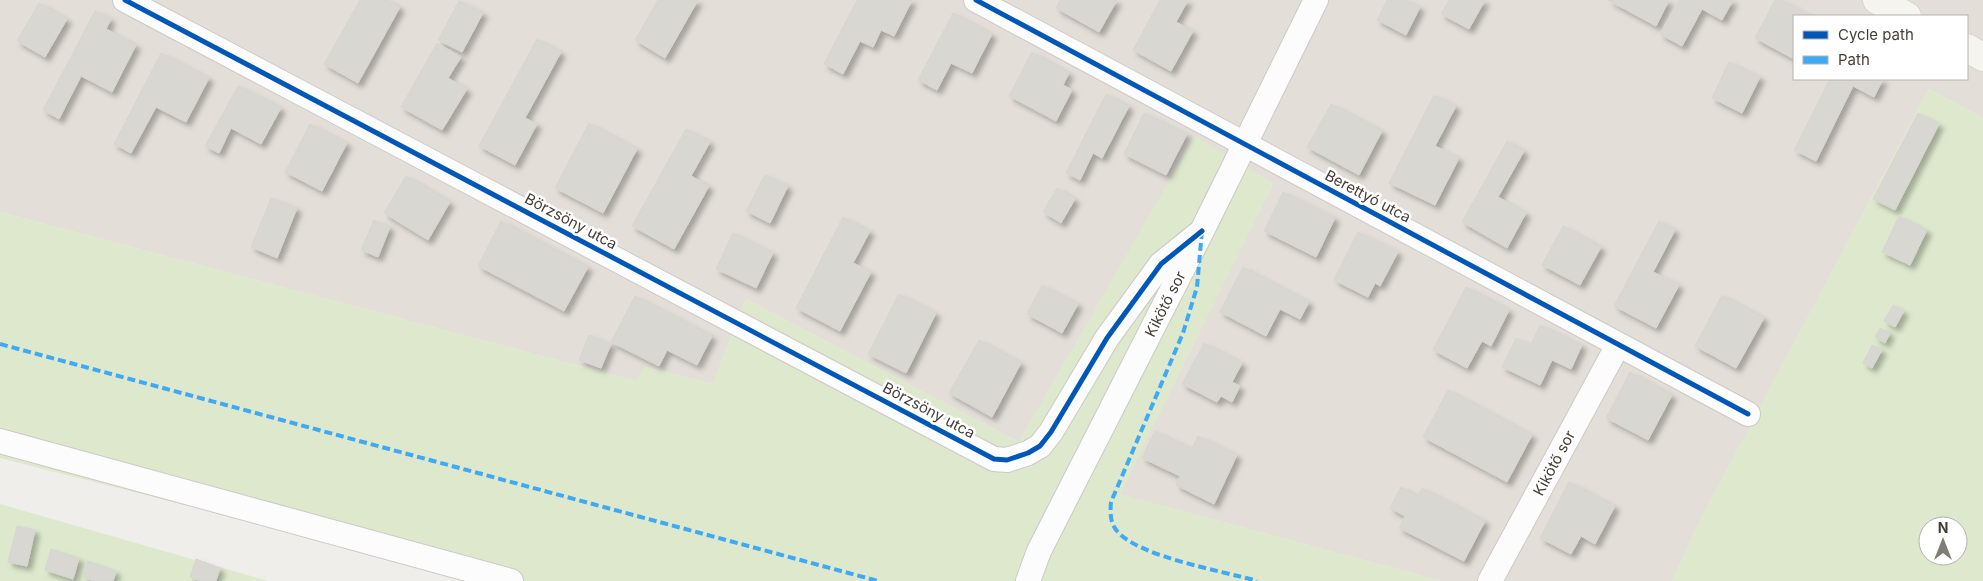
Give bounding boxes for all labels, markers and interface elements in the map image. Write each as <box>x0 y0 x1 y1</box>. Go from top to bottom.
legend <box>1793 15 1968 80</box>
text: Cycle path <box>1838 25 1914 44</box>
text: Path <box>1838 50 1870 69</box>
street label: Berettyó utca <box>1322 165 1414 227</box>
street label: Börzsöny utca <box>522 189 620 253</box>
street label: Kikötő sor <box>1140 268 1190 340</box>
street label: Börzsöny utca <box>880 378 978 442</box>
street label: Kikötő sor <box>1529 427 1579 499</box>
north arrow <box>1918 516 1968 566</box>
text: N <box>1938 519 1948 536</box>

